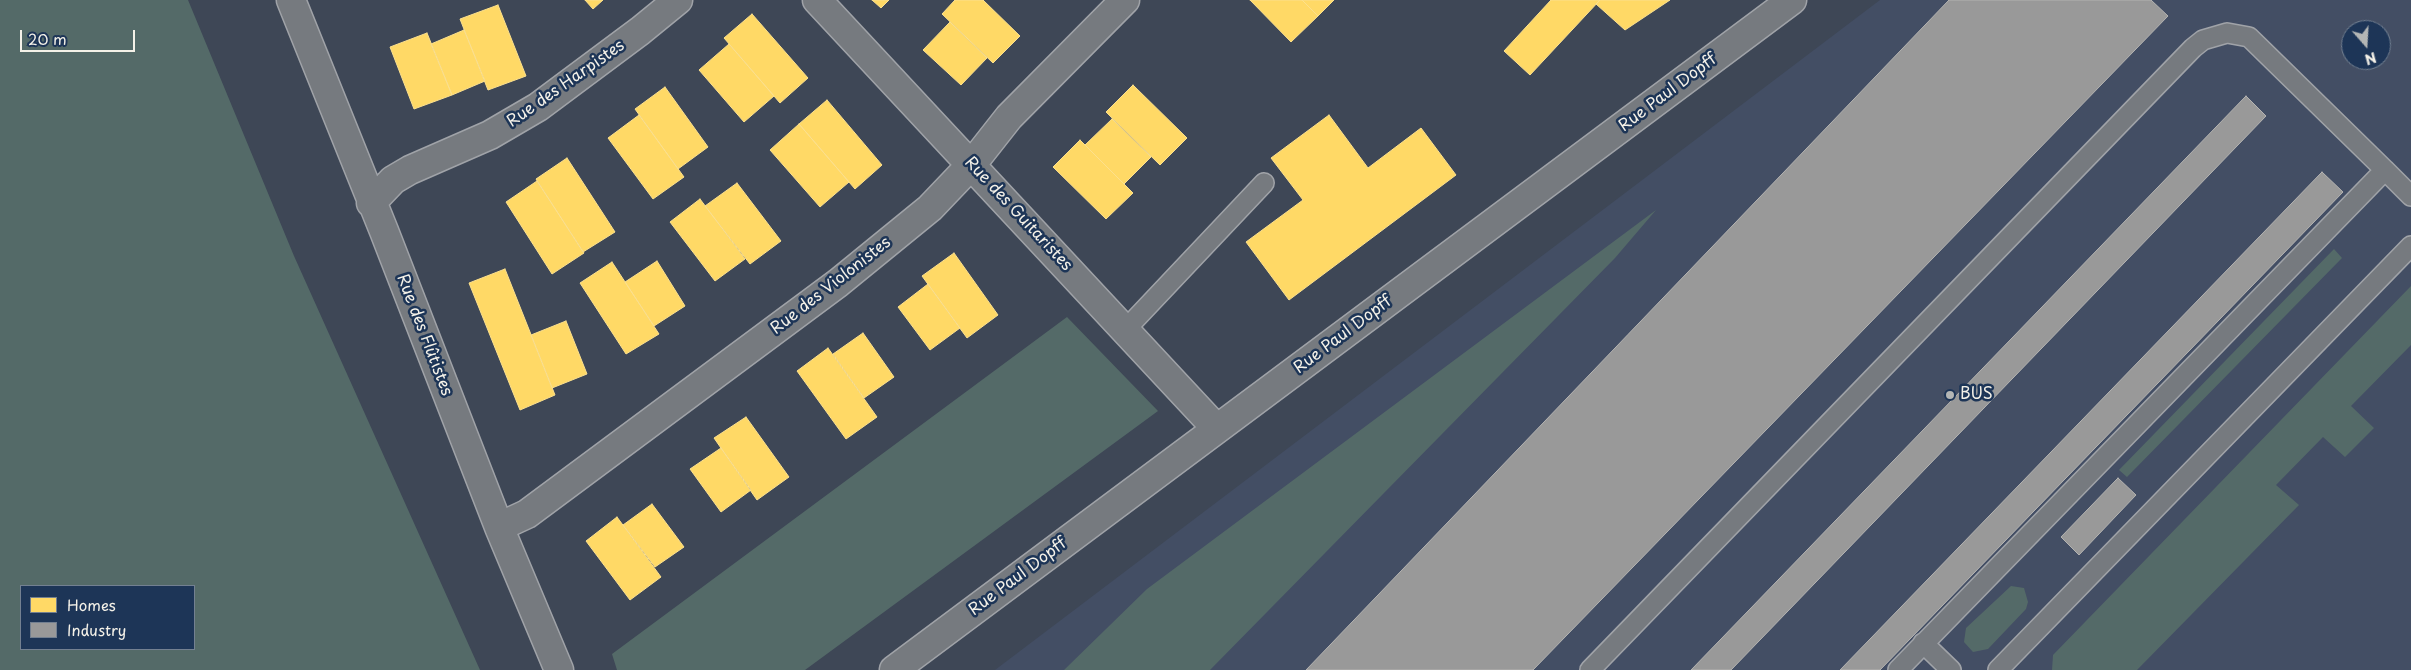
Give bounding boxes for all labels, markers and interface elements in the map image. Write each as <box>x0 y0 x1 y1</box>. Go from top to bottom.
scale bar <box>22 20 138 52</box>
north arrow <box>2341 20 2391 70</box>
text: 20 m <box>28 27 67 50</box>
street label: Rue des Harpistes <box>504 36 628 132</box>
text: N <box>2362 47 2379 70</box>
street label: Rue Paul Dopff <box>1615 50 1721 136</box>
street label: Rue des Guitaristes <box>960 153 1076 275</box>
street label: Rue des Violonistes <box>767 233 895 339</box>
street label: Rue des Flûtistes <box>392 272 456 398</box>
street label: Rue Paul Dopff <box>1290 292 1396 378</box>
place label: BUS <box>1960 385 1993 405</box>
marker: BUS <box>1944 389 1956 401</box>
street label: Rue Paul Dopff <box>965 534 1071 620</box>
legend <box>20 585 195 650</box>
text: Homes <box>67 593 116 616</box>
text: Industry <box>67 618 126 641</box>

